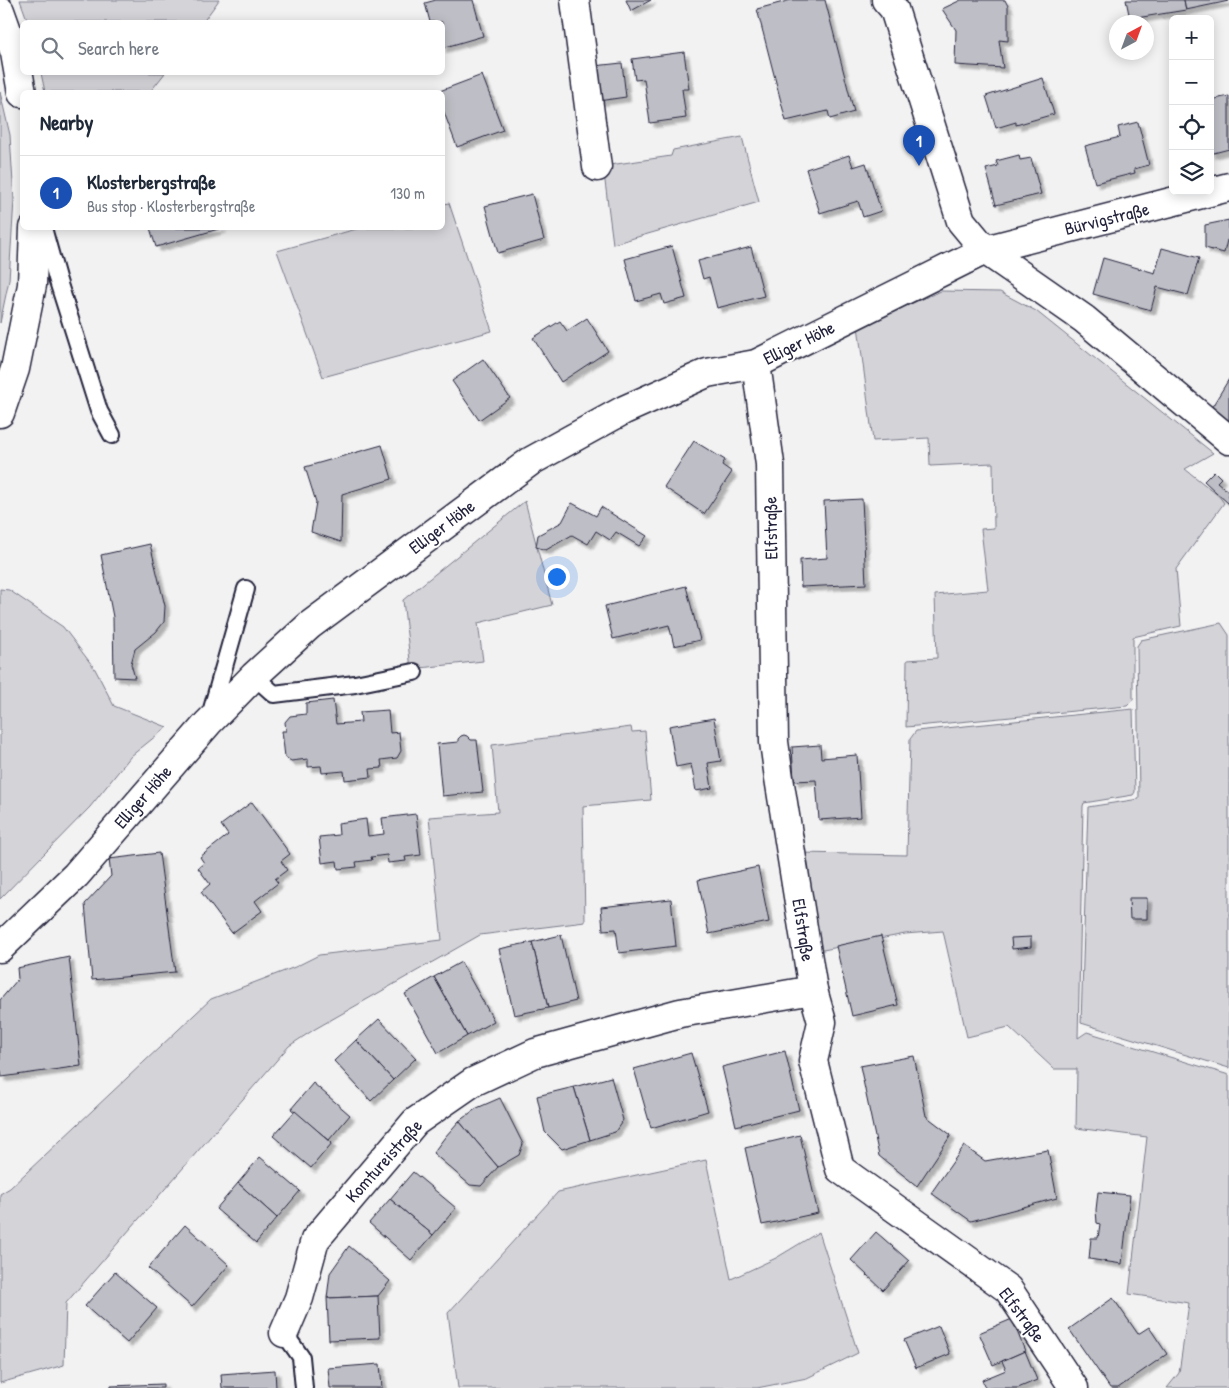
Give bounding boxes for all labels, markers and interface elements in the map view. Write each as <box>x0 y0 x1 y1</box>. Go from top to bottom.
north arrow <box>1109 15 1154 60</box>
map controls <box>1169 15 1214 195</box>
button: + <box>1169 15 1214 60</box>
search box <box>20 20 445 75</box>
icon: search <box>38 34 66 62</box>
text: Search here <box>78 35 159 61</box>
button: − <box>1169 60 1214 105</box>
button: locate <box>1169 105 1214 150</box>
text: Nearby <box>40 108 93 137</box>
pin: 1 <box>903 125 935 166</box>
button: layers <box>1169 150 1214 195</box>
text: Klosterbergstraße <box>87 169 216 195</box>
text: 1 <box>53 182 59 204</box>
text: 130 m <box>390 182 425 204</box>
text: Bus stop · Klosterbergstraße <box>87 195 255 217</box>
street label: Bürvigstraße <box>1062 196 1152 241</box>
street label: Elliger Höhe <box>759 315 839 371</box>
street label: Elliger Höhe <box>404 494 480 560</box>
street label: Elfstraße <box>757 496 784 560</box>
your location <box>544 564 570 590</box>
street label: Elliger Höhe <box>108 760 177 834</box>
street label: Elfstraße <box>786 897 821 963</box>
street label: Komtureistraße <box>339 1114 428 1208</box>
street label: Elfstraße <box>993 1282 1051 1347</box>

